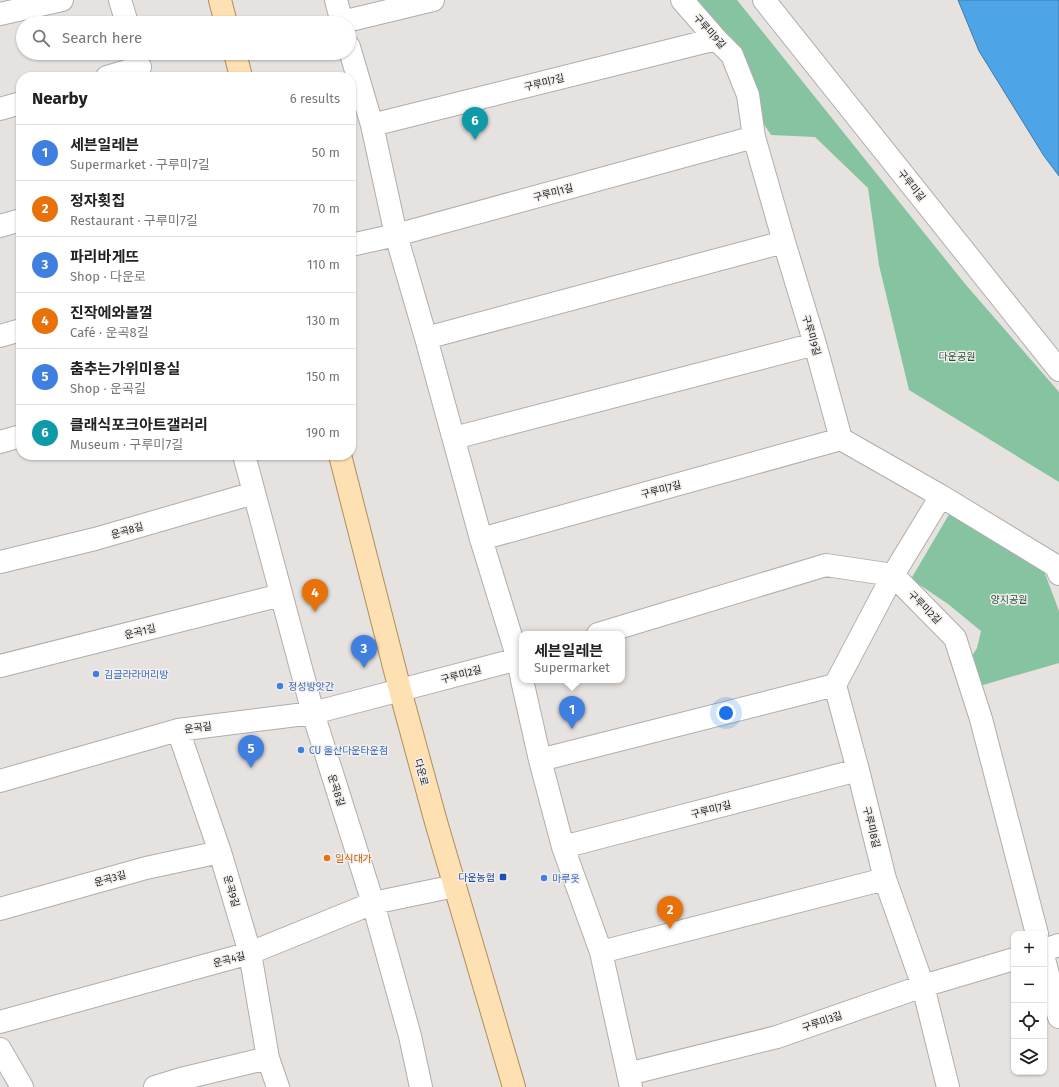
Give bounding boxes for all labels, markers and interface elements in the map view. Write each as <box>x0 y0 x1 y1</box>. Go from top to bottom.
street label: 구루미9길 <box>691 12 728 51</box>
search box <box>16 16 356 60</box>
icon: search <box>30 27 52 49</box>
text: Search here <box>62 29 142 47</box>
street label: 구루미7길 <box>523 72 566 94</box>
text: Nearby <box>32 88 87 109</box>
text: 6 results <box>290 91 340 106</box>
pin: 6 <box>462 107 488 140</box>
text: 세븐일레븐 <box>70 136 139 154</box>
text: 1 <box>42 145 48 160</box>
text: 50 m <box>312 145 340 160</box>
text: Supermarket · 구루미7길 <box>70 157 210 172</box>
street label: 구루미길 <box>895 168 927 204</box>
street label: 구루미1길 <box>532 182 575 204</box>
text: 정자횟집 <box>70 192 125 210</box>
text: 2 <box>42 201 48 216</box>
text: 70 m <box>313 201 340 216</box>
text: Restaurant · 구루미7길 <box>70 213 198 228</box>
text: 파리바게뜨 <box>70 248 139 266</box>
text: 3 <box>42 257 48 272</box>
text: 110 m <box>307 257 340 272</box>
text: Shop · 다운로 <box>70 269 146 284</box>
text: 진작에와볼껄 <box>70 304 153 322</box>
text: 4 <box>41 313 49 328</box>
text: 130 m <box>306 313 340 328</box>
street label: 구루미9길 <box>799 313 823 357</box>
text: Café · 운곡8길 <box>70 325 149 340</box>
park label: 다운공원 <box>939 351 975 363</box>
text: 춤추는가위미용실 <box>70 360 180 378</box>
text: 5 <box>42 369 48 384</box>
text: 150 m <box>306 369 340 384</box>
text: Shop · 운곡길 <box>70 381 146 396</box>
text: 클래식포크아트갤러리 <box>70 416 208 434</box>
text: 6 <box>41 425 49 440</box>
text: 190 m <box>306 425 340 440</box>
text: Museum · 구루미7길 <box>70 437 183 452</box>
street label: 구루미7길 <box>640 479 683 501</box>
street label: 운곡8길 <box>110 521 145 541</box>
pin: 4 <box>302 579 328 612</box>
street label: 구루미2길 <box>905 589 943 627</box>
park label: 양지공원 <box>991 594 1027 606</box>
street label: 운곡1길 <box>123 622 157 642</box>
popup <box>519 631 625 683</box>
pin: 3 <box>351 635 377 668</box>
text: 세븐일레븐 <box>534 642 603 660</box>
text: Supermarket <box>534 660 610 675</box>
street label: 구루미2길 <box>440 664 483 686</box>
marker: 김글라라머리방 <box>91 669 101 679</box>
place label: 김글라라머리방 <box>104 669 168 681</box>
marker: 정성방앗간 <box>275 681 285 691</box>
place label: 정성방앗간 <box>288 681 334 693</box>
pin: 1 <box>559 696 585 729</box>
your location <box>716 703 736 723</box>
street label: 운곡길 <box>184 720 213 736</box>
pin: 5 <box>238 735 264 768</box>
marker: CU 울산다운타운점 <box>296 745 306 755</box>
place label: CU 울산다운타운점 <box>309 745 388 757</box>
street label: 다운로 <box>412 757 430 787</box>
street label: 운곡8길 <box>325 773 347 808</box>
street label: 구루미7길 <box>690 799 733 821</box>
street label: 구루미8길 <box>860 805 882 849</box>
marker: 일식대가 <box>322 853 332 863</box>
place label: 일식대가 <box>335 853 372 865</box>
street label: 운곡3길 <box>93 869 128 889</box>
place label: 다운농협 <box>458 872 495 884</box>
marker: 다운농협 <box>498 872 508 882</box>
marker: 마루옷 <box>539 873 549 883</box>
place label: 마루옷 <box>552 873 580 885</box>
street label: 운곡9길 <box>221 874 241 909</box>
pin: 2 <box>657 896 683 929</box>
map controls <box>1011 931 1047 1075</box>
button: + <box>1011 931 1047 967</box>
street label: 운곡4길 <box>212 950 247 970</box>
button: − <box>1011 967 1047 1003</box>
button: locate <box>1011 1003 1047 1039</box>
street label: 구루미3길 <box>801 1009 844 1034</box>
button: layers <box>1011 1039 1047 1075</box>

